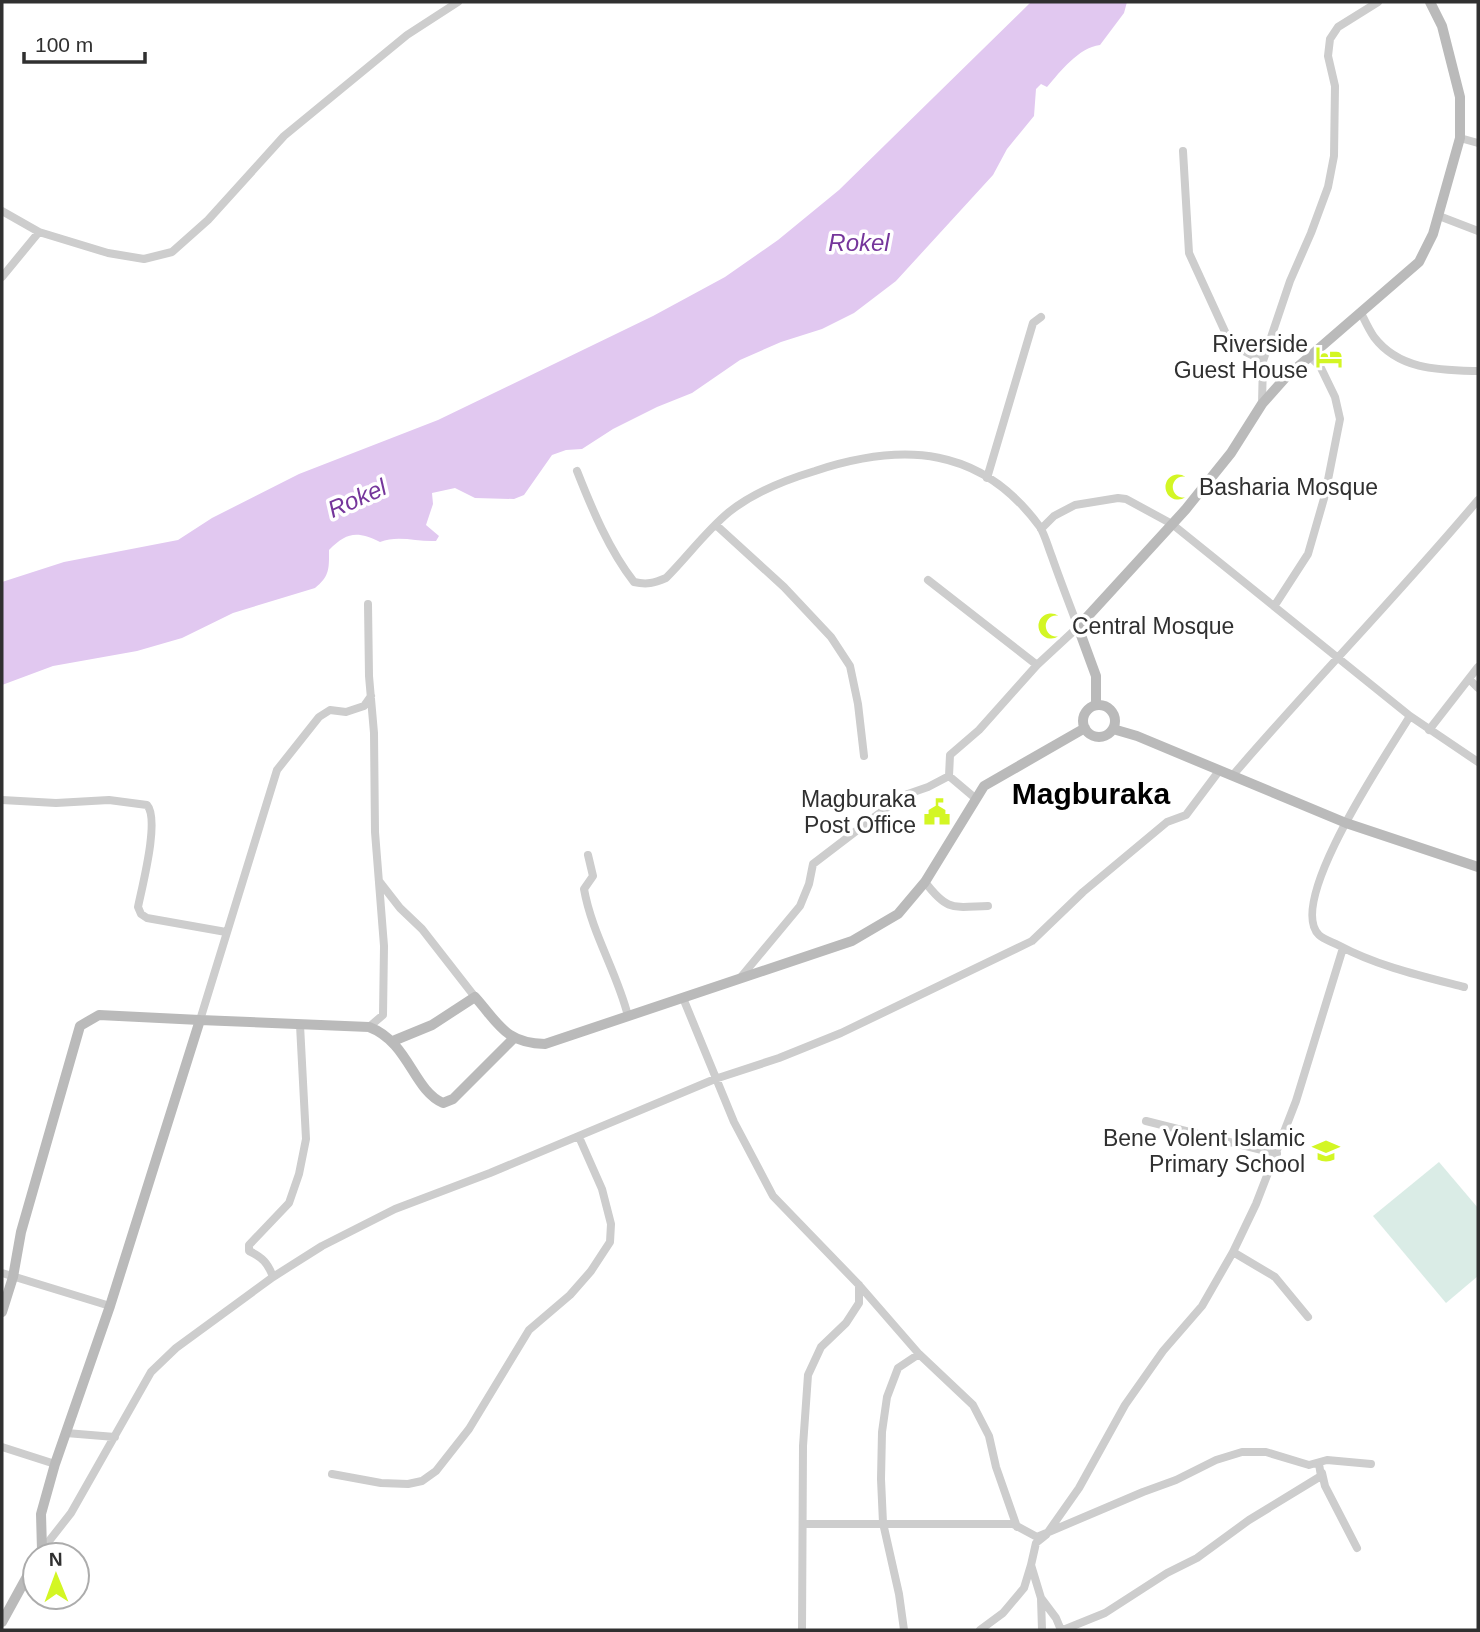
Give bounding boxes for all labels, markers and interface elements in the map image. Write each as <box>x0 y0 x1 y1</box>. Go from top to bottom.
scale bar <box>24 21 145 65</box>
text: 100 m <box>35 33 93 56</box>
water label: Rokel <box>828 229 890 256</box>
place label: Riverside Guest House <box>1174 331 1308 383</box>
hotel icon: Riverside Guest House <box>1314 342 1344 372</box>
mosque icon: Basharia Mosque <box>1163 472 1193 502</box>
water label: Rokel <box>323 473 391 523</box>
place label: Basharia Mosque <box>1199 474 1378 500</box>
mosque icon: Central Mosque <box>1036 611 1066 641</box>
place label: Central Mosque <box>1072 613 1234 639</box>
district label: Magburaka <box>1012 777 1170 810</box>
place label: Magburaka Post Office <box>801 786 916 838</box>
public building icon: Magburaka Post Office <box>922 797 952 827</box>
place label: Bene Volent Islamic Primary School <box>1103 1125 1305 1177</box>
school or university icon: Bene Volent Islamic Primary School <box>1311 1136 1341 1166</box>
north arrow <box>21 1541 91 1611</box>
text: N <box>49 1549 63 1570</box>

